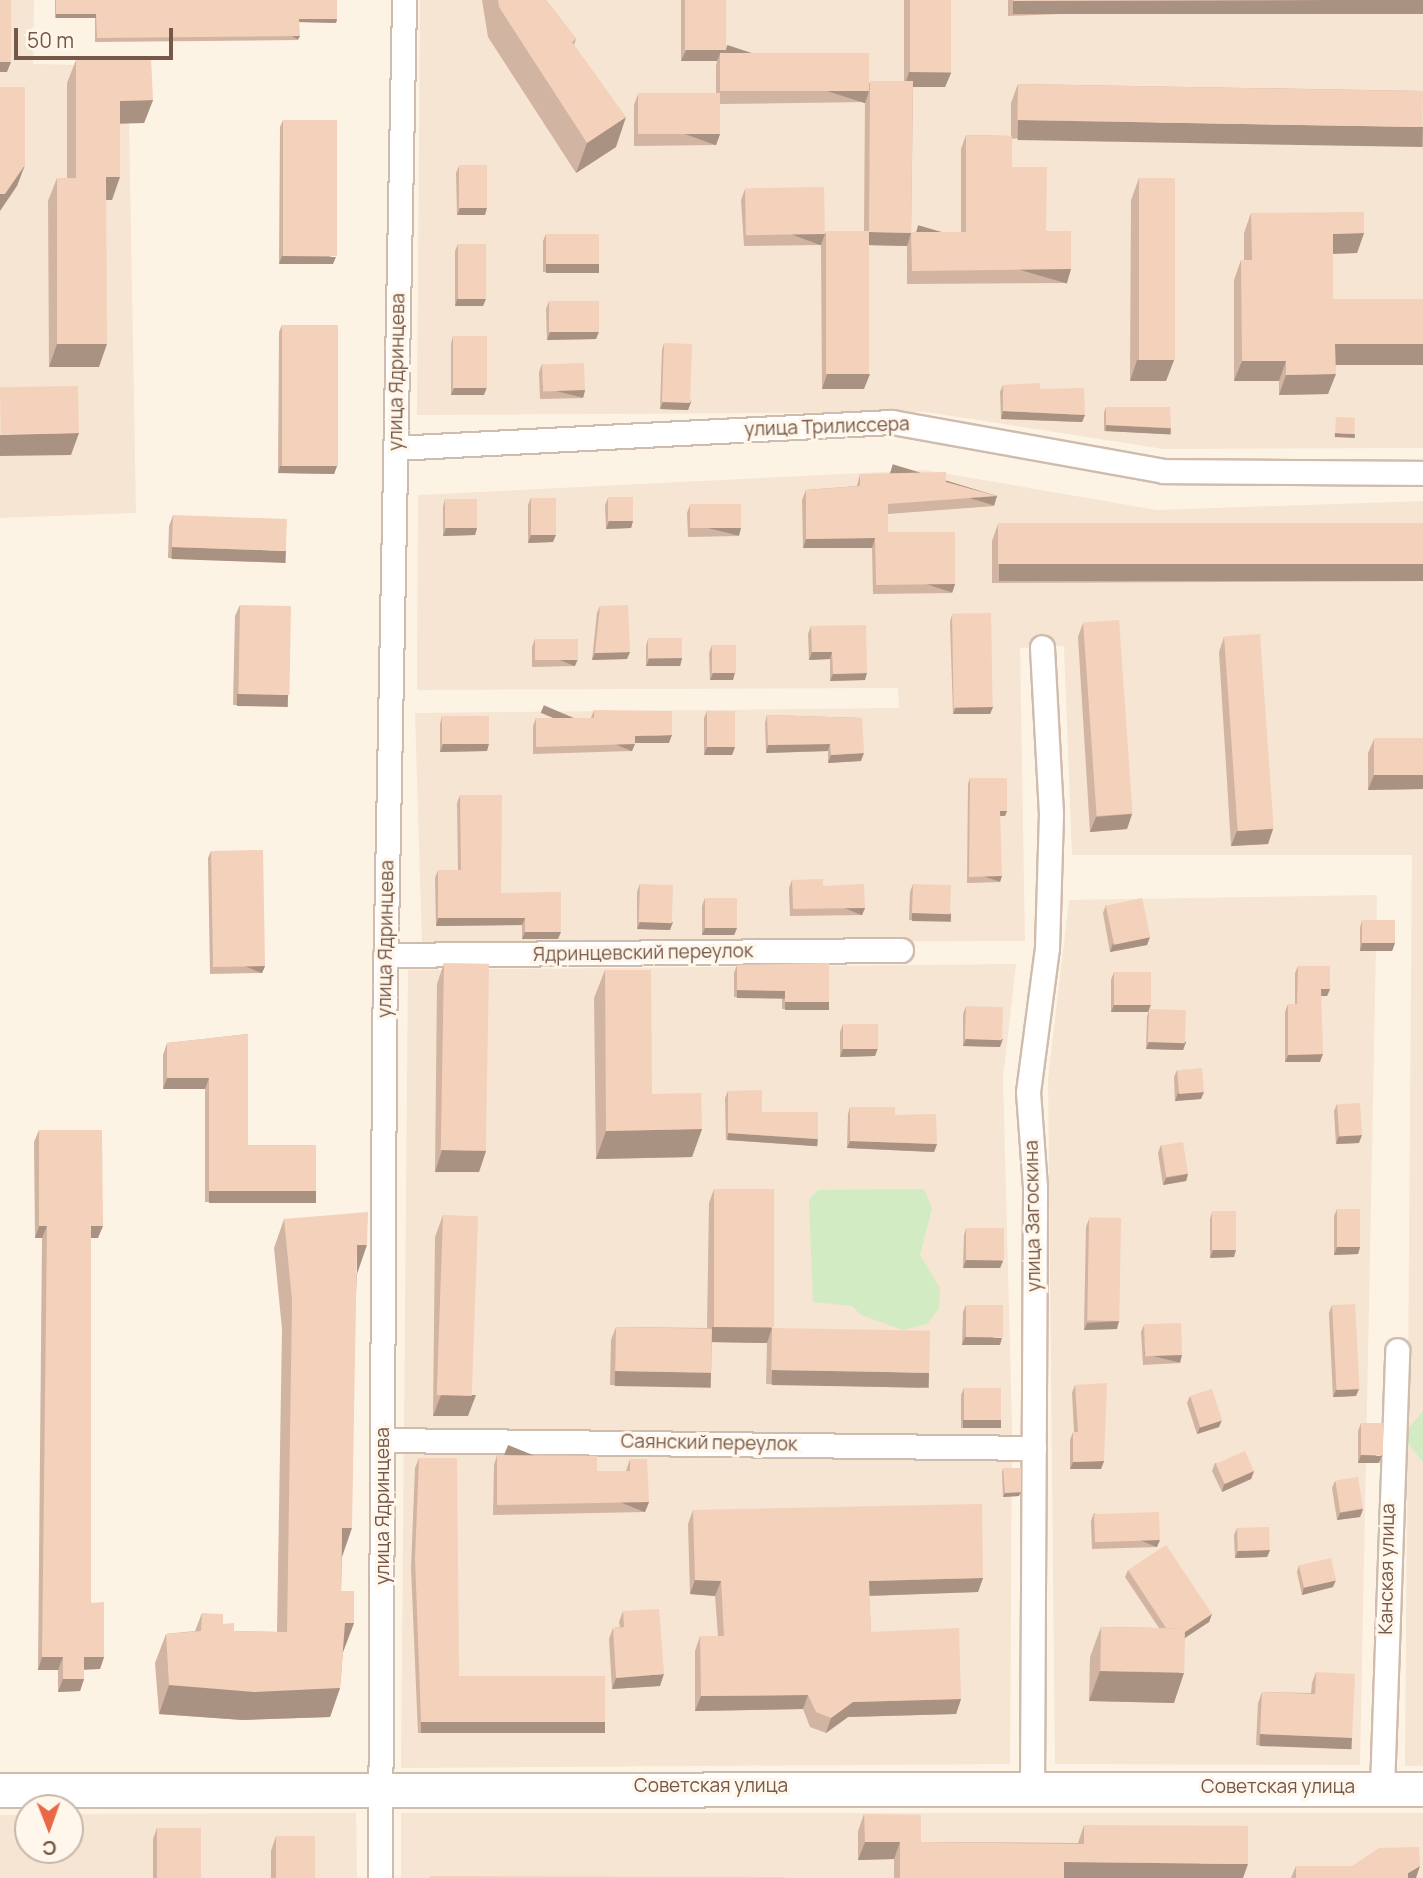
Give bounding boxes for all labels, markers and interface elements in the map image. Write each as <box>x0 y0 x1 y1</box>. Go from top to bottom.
scale bar <box>18 14 177 58</box>
text: 50 m <box>27 26 74 54</box>
street label: улица Ядринцева <box>384 293 410 451</box>
street label: улица Трилиссера <box>744 413 910 441</box>
street label: улица Ядринцева <box>373 860 399 1018</box>
street label: Ядринцевский переулок <box>533 940 753 966</box>
street label: улица Загоскина <box>1020 1140 1046 1292</box>
street label: улица Ядринцева <box>372 1427 394 1585</box>
street label: Саянский переулок <box>621 1430 797 1456</box>
street label: Канская улица <box>1374 1503 1400 1635</box>
street label: Советская улица <box>634 1775 788 1797</box>
street label: Советская улица <box>1201 1776 1355 1798</box>
north arrow <box>14 1794 84 1864</box>
text: С <box>42 1835 57 1861</box>

